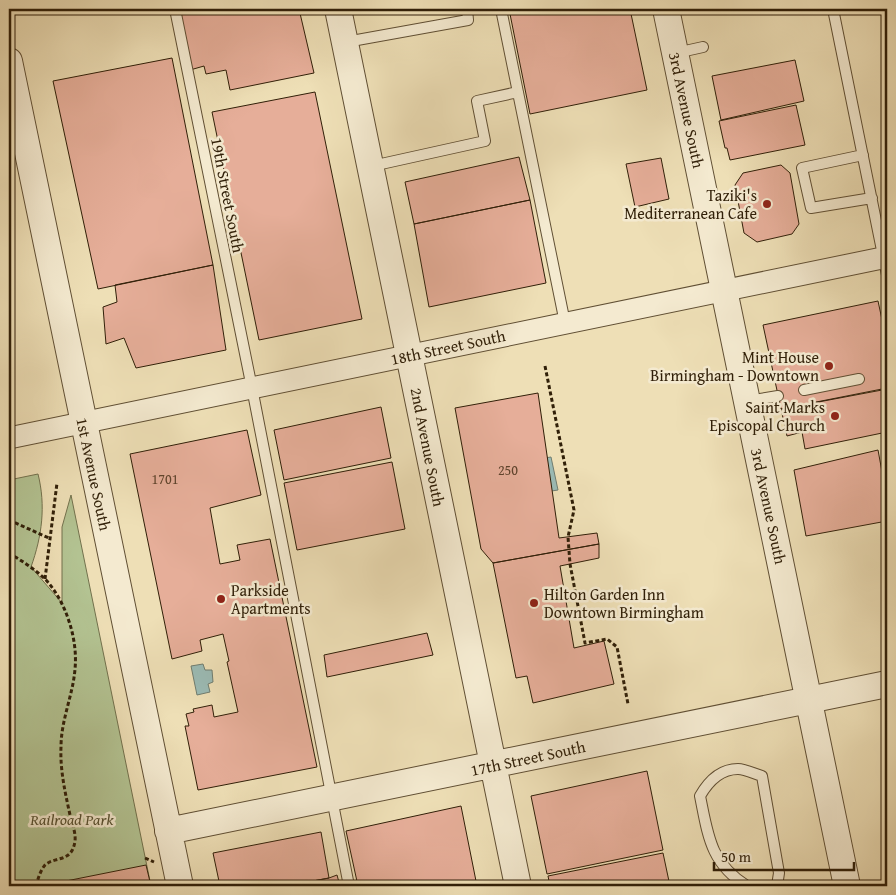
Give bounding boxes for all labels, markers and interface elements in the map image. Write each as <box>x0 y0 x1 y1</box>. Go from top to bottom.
street label: 3rd Avenue South <box>663 50 711 170</box>
street label: 19th Street South <box>205 135 251 255</box>
place label: Taziki's Mediterranean Cafe <box>624 183 757 225</box>
marker: Taziki's Mediterranean Cafe <box>761 198 773 210</box>
street label: 18th Street South <box>388 323 508 371</box>
place label: Mint House Birmingham - Downtown <box>650 345 819 387</box>
marker: Mint House Birmingham - Downtown <box>823 360 835 372</box>
street label: 2nd Avenue South <box>405 385 451 509</box>
place label: Saint Marks Episcopal Church <box>709 395 825 437</box>
marker: Saint Marks Episcopal Church <box>829 410 841 422</box>
street label: 1st Avenue South <box>70 415 118 533</box>
street label: 3rd Avenue South <box>745 446 793 566</box>
house number: 250 <box>498 460 518 480</box>
house number: 1701 <box>152 469 178 489</box>
place label: Parkside Apartments <box>231 578 311 620</box>
place label: Hilton Garden Inn Downtown Birmingham <box>544 582 704 624</box>
marker: Parkside Apartments <box>215 593 227 605</box>
marker: Hilton Garden Inn Downtown Birmingham <box>528 597 540 609</box>
street label: 17th Street South <box>468 734 588 782</box>
park label: Railroad Park <box>29 807 114 831</box>
scale bar <box>714 840 854 872</box>
text: 50 m <box>721 846 752 867</box>

